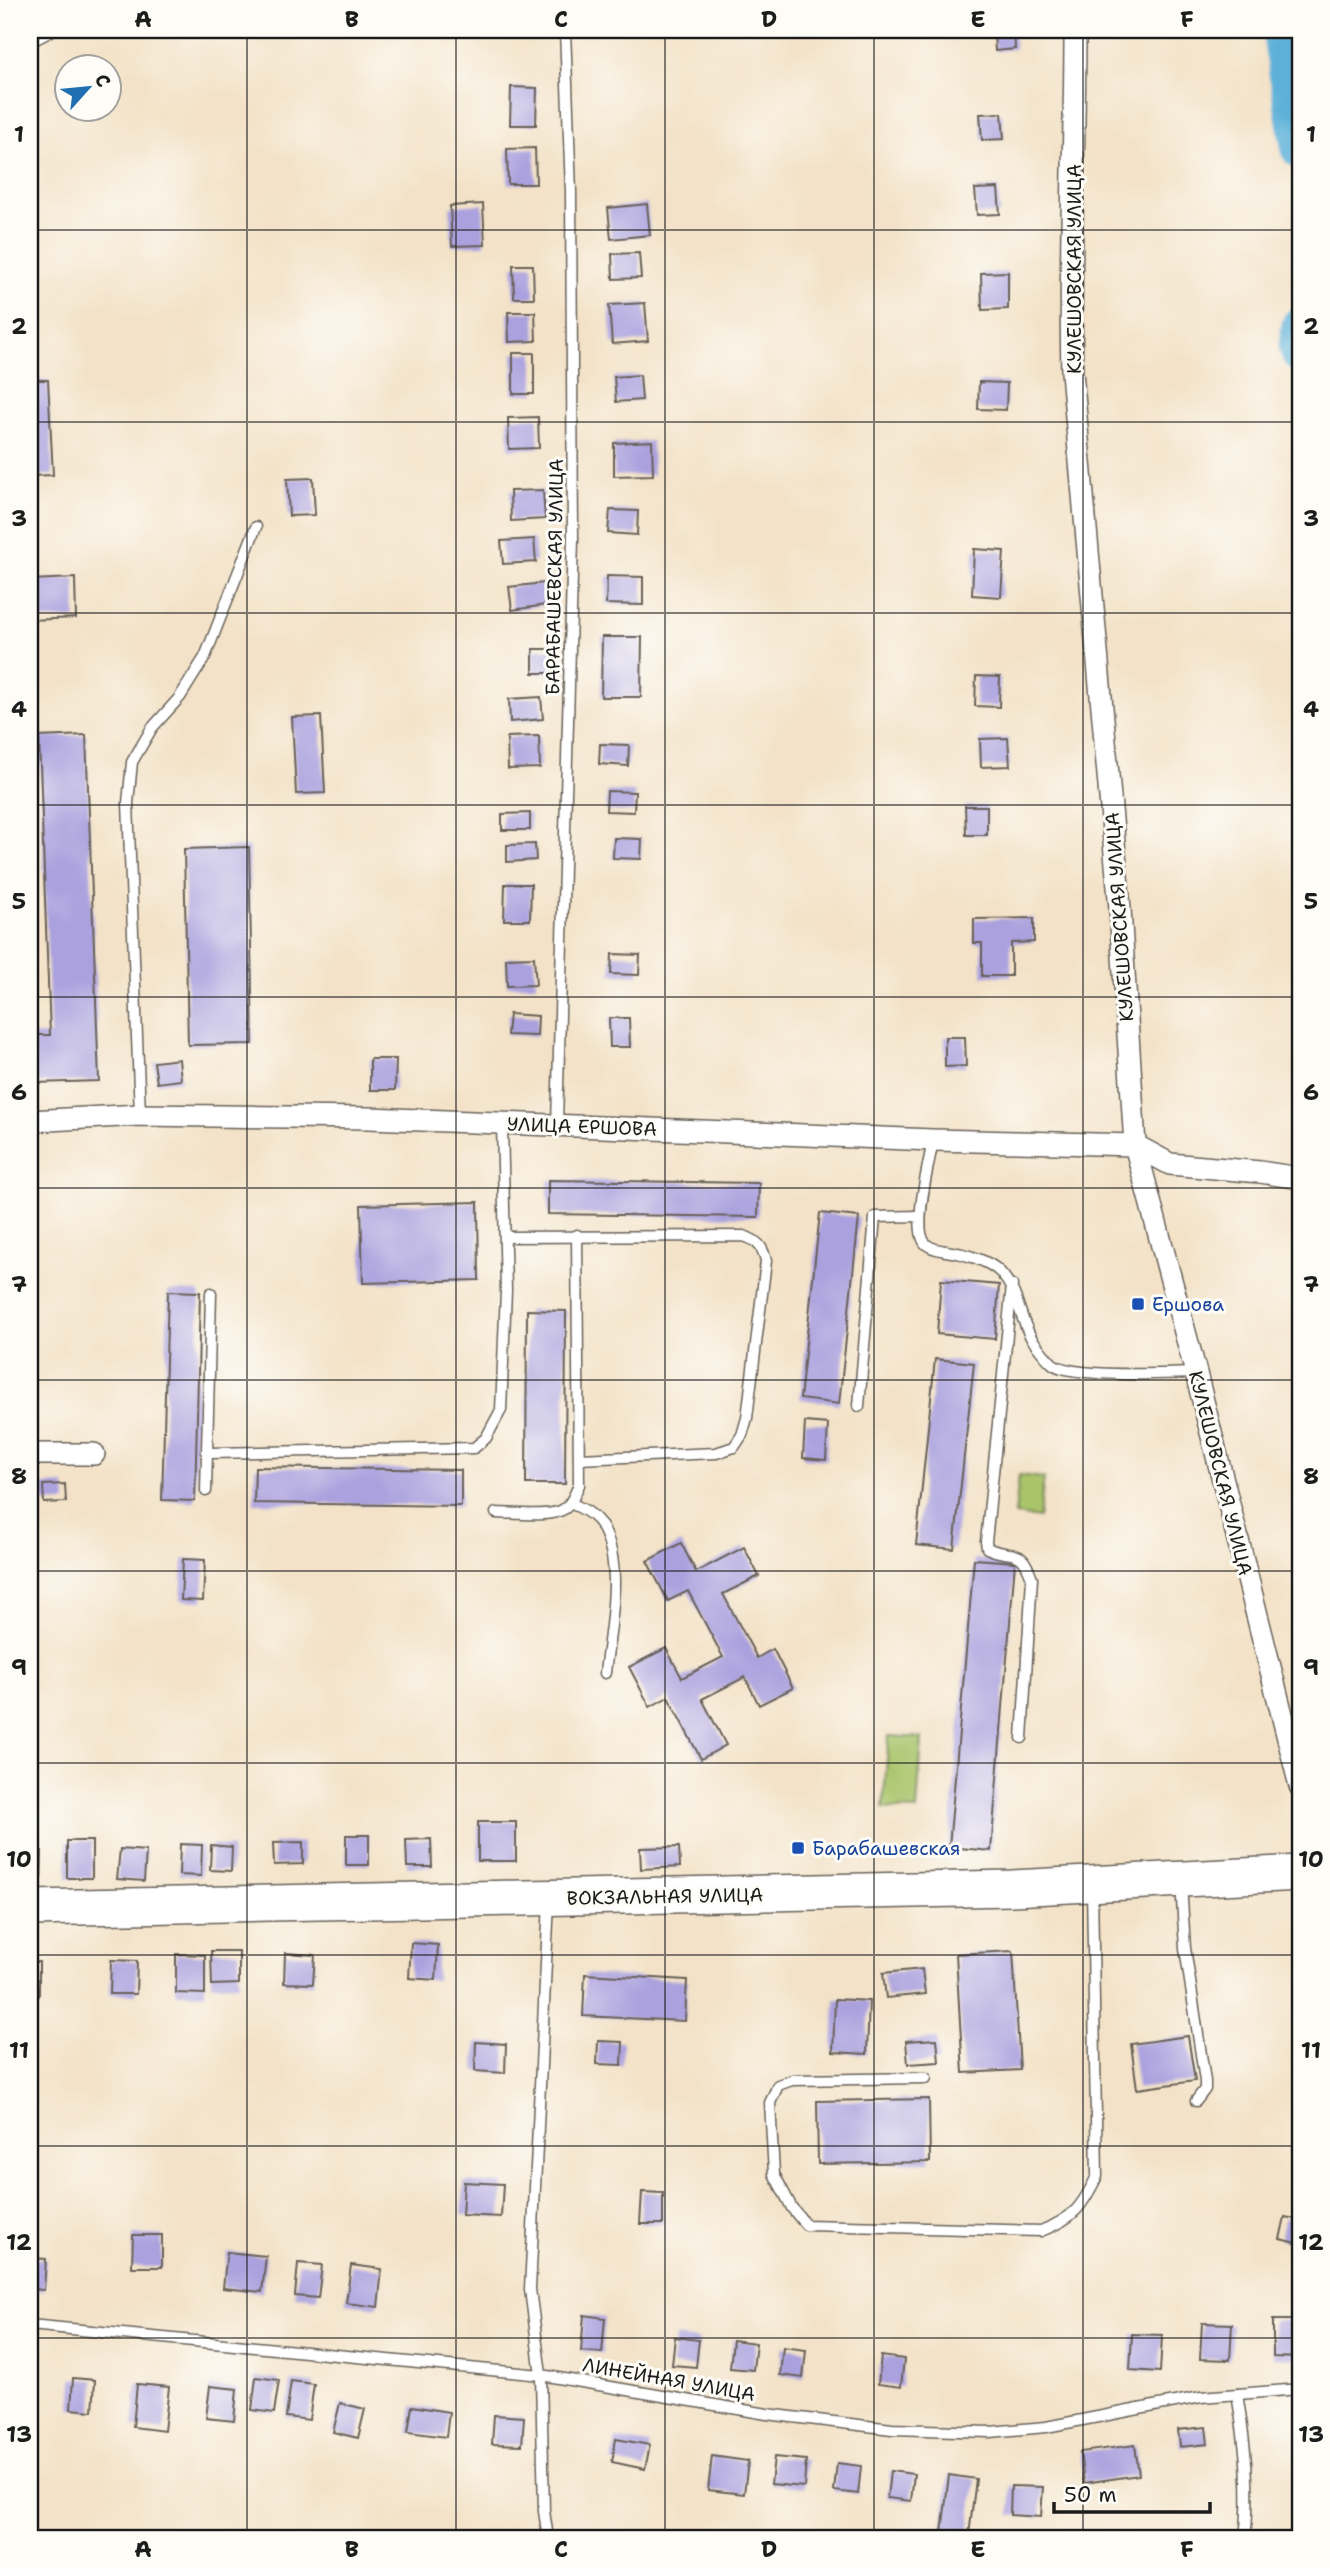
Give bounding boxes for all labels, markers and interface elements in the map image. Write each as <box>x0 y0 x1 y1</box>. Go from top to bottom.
text: A <box>134 4 152 34</box>
text: B <box>345 4 359 34</box>
text: C <box>554 4 568 34</box>
text: D <box>761 4 777 34</box>
text: E <box>970 4 986 34</box>
text: F <box>1180 4 1194 34</box>
north arrow <box>52 52 122 122</box>
text: С <box>89 70 116 91</box>
text: 1 <box>14 119 24 149</box>
text: 1 <box>1306 119 1316 149</box>
street label: КУЛЕШОВСКАЯ УЛИЦА <box>1062 164 1087 374</box>
text: 2 <box>11 311 27 341</box>
text: 2 <box>1303 311 1319 341</box>
street label: БАРАБАШЕВСКАЯ УЛИЦА <box>540 458 569 696</box>
text: 3 <box>11 503 27 533</box>
text: 3 <box>1303 503 1319 533</box>
text: 4 <box>11 694 27 724</box>
text: 4 <box>1303 694 1319 724</box>
street label: КУЛЕШОВСКАЯ УЛИЦА <box>1100 811 1139 1023</box>
text: 5 <box>12 886 26 916</box>
text: 5 <box>1304 886 1318 916</box>
text: 6 <box>11 1077 27 1107</box>
text: 6 <box>1303 1077 1319 1107</box>
street label: УЛИЦА ЕРШОВА <box>507 1111 658 1142</box>
text: 7 <box>11 1269 27 1299</box>
text: 7 <box>1303 1269 1319 1299</box>
place label: Ершова <box>1152 1292 1224 1317</box>
marker: Ершова <box>1130 1296 1146 1312</box>
street label: КУЛЕШОВСКАЯ УЛИЦА <box>1183 1368 1258 1578</box>
text: 8 <box>11 1461 27 1491</box>
text: 8 <box>1303 1461 1319 1491</box>
text: 9 <box>11 1652 27 1682</box>
text: 9 <box>1303 1652 1319 1682</box>
place label: Барабашевская <box>812 1836 960 1861</box>
marker: Барабашевская <box>790 1840 806 1856</box>
text: 10 <box>6 1844 32 1874</box>
text: 10 <box>1298 1844 1324 1874</box>
street label: ВОКЗАЛЬНАЯ УЛИЦА <box>567 1882 764 1911</box>
text: 11 <box>9 2035 29 2065</box>
text: 11 <box>1301 2035 1321 2065</box>
text: 12 <box>6 2227 32 2257</box>
text: 12 <box>1298 2227 1324 2257</box>
street label: ЛИНЕЙНАЯ УЛИЦА <box>581 2352 757 2407</box>
text: 13 <box>6 2419 32 2449</box>
text: 13 <box>1298 2419 1324 2449</box>
scale bar <box>1054 2470 1209 2514</box>
text: 50 m <box>1064 2481 1117 2509</box>
text: A <box>134 2534 152 2564</box>
text: B <box>345 2534 359 2564</box>
text: C <box>554 2534 568 2564</box>
text: D <box>761 2534 777 2564</box>
text: E <box>970 2534 986 2564</box>
text: F <box>1180 2534 1194 2564</box>

